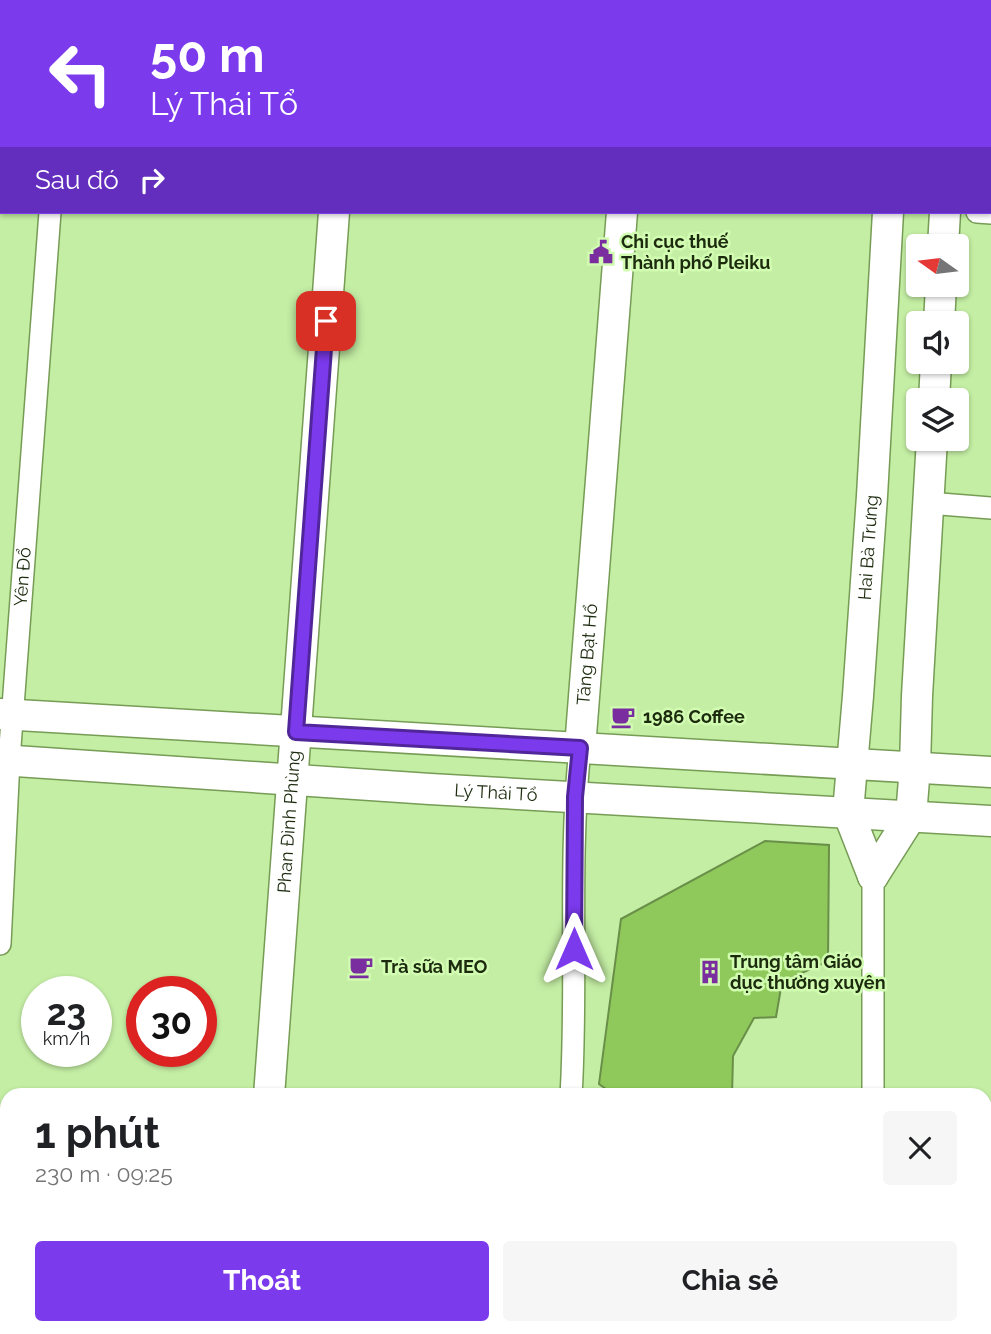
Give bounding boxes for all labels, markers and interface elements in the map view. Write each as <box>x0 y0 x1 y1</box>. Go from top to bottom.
text: 50 m <box>150 26 265 83</box>
icon: left <box>35 28 126 119</box>
text: Lý Thái Tổ <box>150 85 298 122</box>
icon: right <box>133 161 171 199</box>
text: Sau đó <box>35 165 119 195</box>
place label: Chi cục thuế Thành phố Pleiku <box>621 231 770 273</box>
north arrow <box>906 234 970 298</box>
map controls <box>906 234 969 451</box>
public building icon: Chi cục thuế Thành phố Pleiku <box>587 238 615 266</box>
pin <box>296 291 356 351</box>
icon: arrive <box>307 302 345 340</box>
button: sound <box>906 311 969 374</box>
button: layers <box>906 388 969 451</box>
street label: Hai Bà Trưng <box>854 494 882 601</box>
street label: Yên Đổ <box>10 546 35 607</box>
street label: Tăng Bạt Hổ <box>572 603 601 706</box>
cafe icon: 1986 Coffee <box>609 703 637 731</box>
place label: 1986 Coffee <box>643 706 745 727</box>
street label: Phan Đình Phùng <box>273 750 304 894</box>
street label: Lý Thái Tổ <box>454 779 538 805</box>
position arrow <box>537 912 611 986</box>
place label: Trung tâm Giáo dục thường xuyên <box>730 951 886 993</box>
cafe icon: Trà sữa MEO <box>347 953 375 981</box>
place label: Trà sữa MEO <box>381 956 488 977</box>
building icon: Trung tâm Giáo dục thường xuyên <box>696 958 724 986</box>
speed limit sign: 30 <box>126 976 217 1067</box>
text: 23 <box>47 992 86 1033</box>
text: km/h <box>43 1028 90 1049</box>
text: 1 phút <box>35 1109 160 1158</box>
button: close <box>883 1111 957 1185</box>
text: 230 m · 09:25 <box>35 1160 173 1187</box>
button: Thoát <box>35 1241 489 1321</box>
button: Chia sẻ <box>503 1241 957 1321</box>

